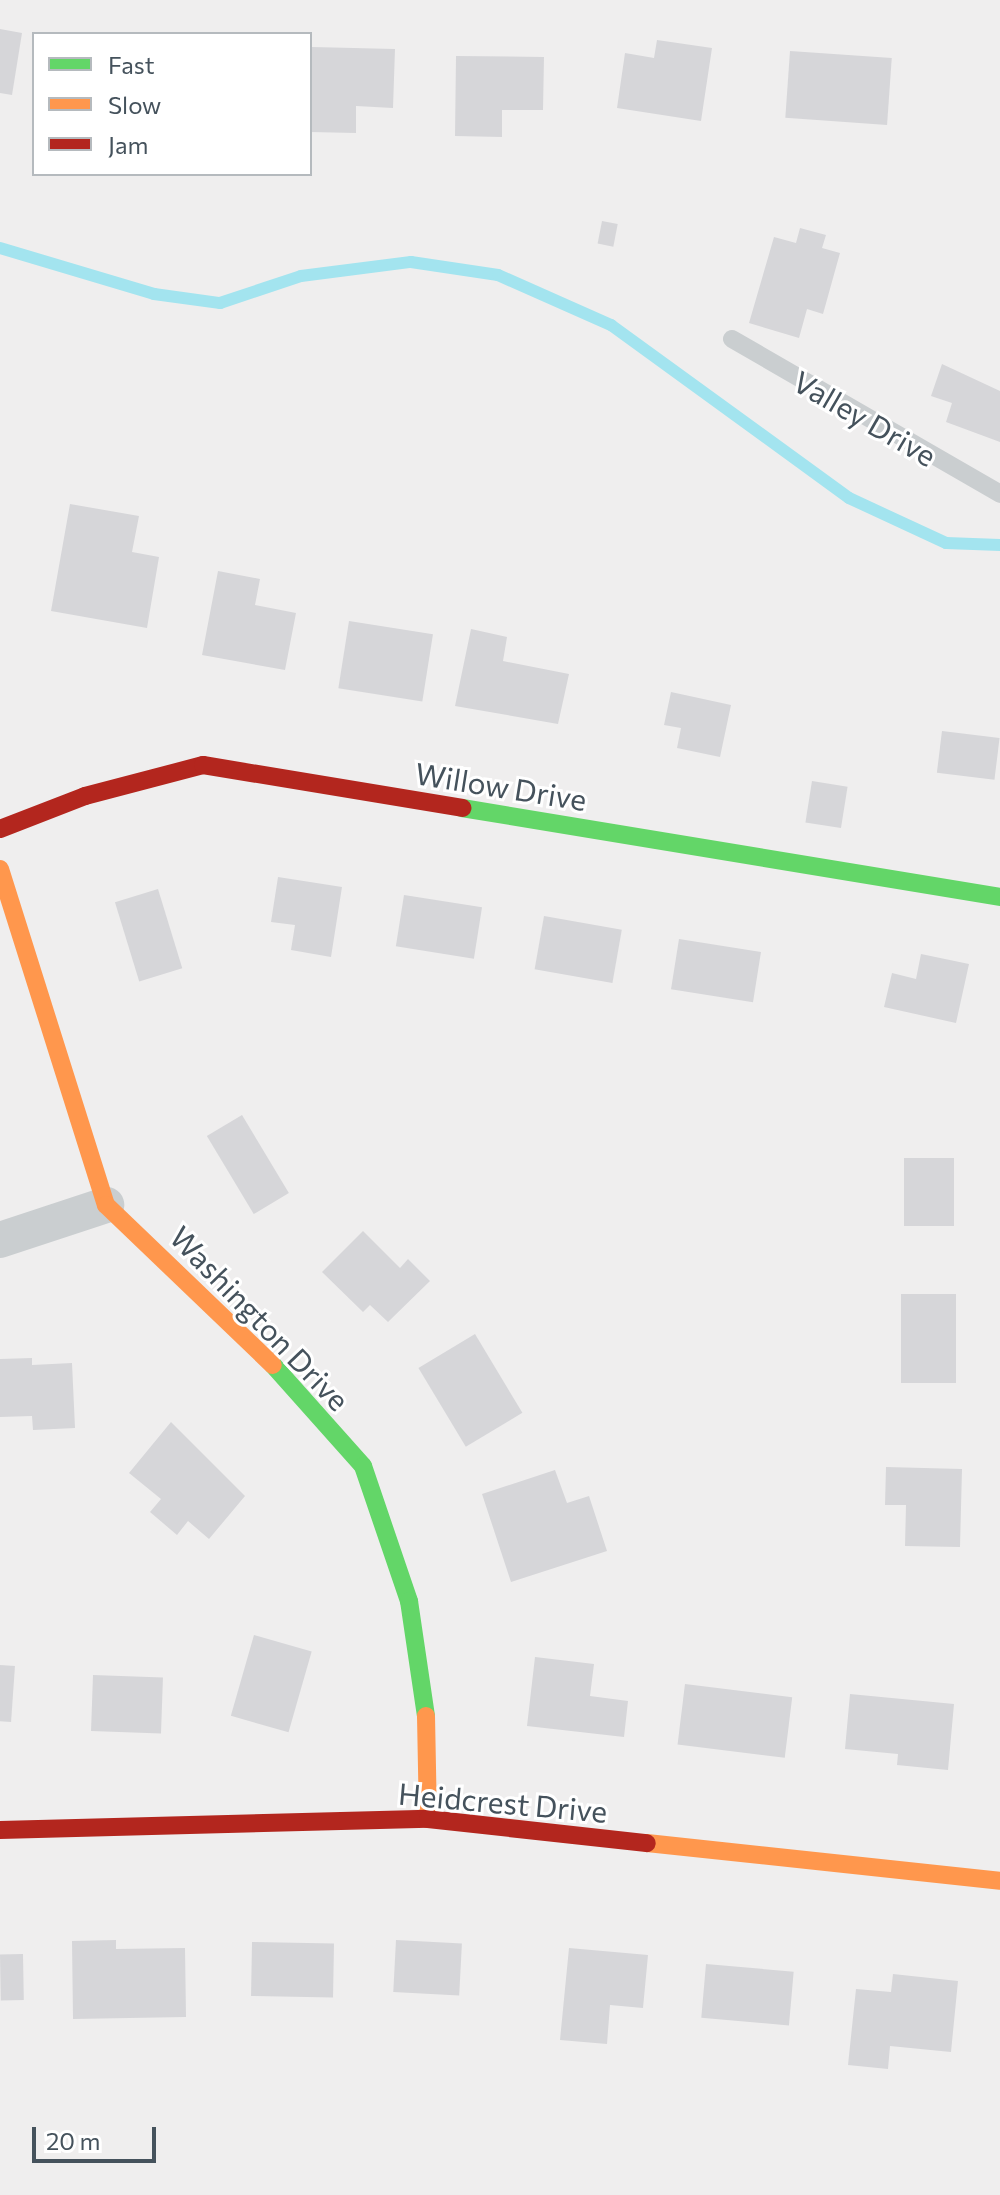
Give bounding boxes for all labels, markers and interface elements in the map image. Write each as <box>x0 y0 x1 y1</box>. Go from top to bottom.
legend <box>32 32 312 176</box>
text: Fast <box>108 50 155 79</box>
text: Slow <box>108 90 161 119</box>
text: Jam <box>108 130 148 159</box>
street label: Valley Drive <box>787 363 943 473</box>
street label: Willow Drive <box>413 755 589 817</box>
street label: Washington Drive <box>163 1218 357 1418</box>
street label: Heidcrest Drive <box>397 1775 609 1829</box>
scale bar <box>36 2111 160 2161</box>
text: 20 m <box>46 2126 100 2155</box>

